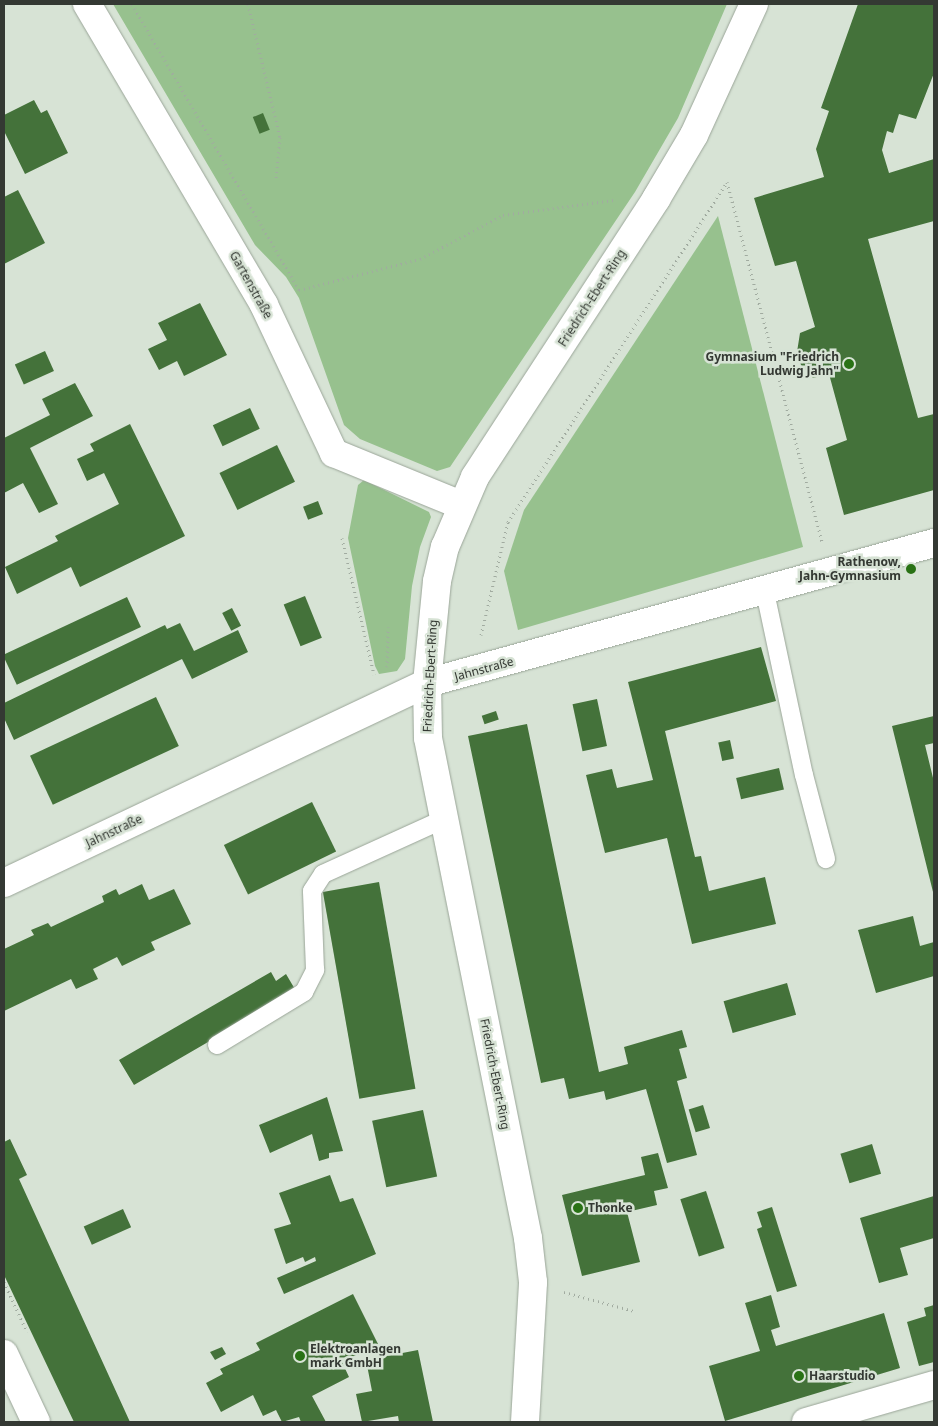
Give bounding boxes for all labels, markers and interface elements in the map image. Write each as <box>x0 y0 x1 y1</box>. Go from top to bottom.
street label: Friedrich-Ebert-Ring <box>555 247 629 349</box>
street label: Gartenstraße <box>227 249 275 321</box>
place label: Gymnasium "Friedrich Ludwig Jahn" <box>706 350 839 378</box>
marker: Gymnasium "Friedrich Ludwig Jahn" <box>843 358 855 370</box>
place label: Rathenow, Jahn-Gymnasium <box>799 555 901 583</box>
marker: Rathenow, Jahn-Gymnasium <box>905 563 917 575</box>
street label: Friedrich-Ebert-Ring <box>420 619 440 733</box>
street label: Jahnstraße <box>453 654 515 684</box>
street label: Jahnstraße <box>83 812 145 850</box>
street label: Friedrich-Ebert-Ring <box>477 1017 513 1131</box>
place label: Thonke <box>588 1201 633 1215</box>
marker: Thonke <box>572 1202 584 1214</box>
place label: Elektroanlagen mark GmbH <box>310 1342 401 1370</box>
marker: Elektroanlagen mark GmbH <box>294 1350 306 1362</box>
place label: Haarstudio <box>809 1369 876 1383</box>
marker: Haarstudio <box>793 1370 805 1382</box>

